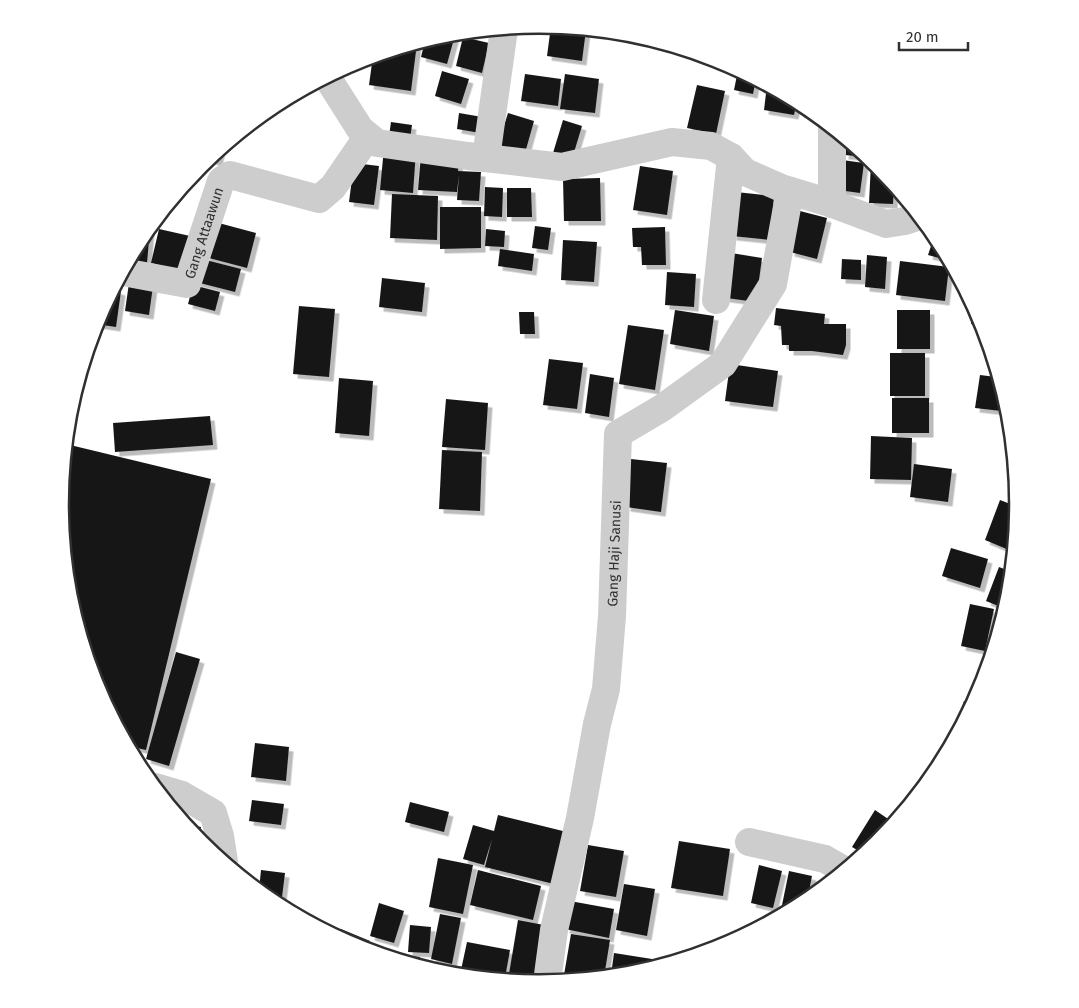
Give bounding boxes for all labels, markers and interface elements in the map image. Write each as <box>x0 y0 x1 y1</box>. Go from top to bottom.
scale bar <box>899 20 968 52</box>
text: 20 m <box>906 28 939 46</box>
street label: Gang Attaawun <box>181 185 227 281</box>
street label: Gang Haji Sanusi <box>604 500 625 607</box>

